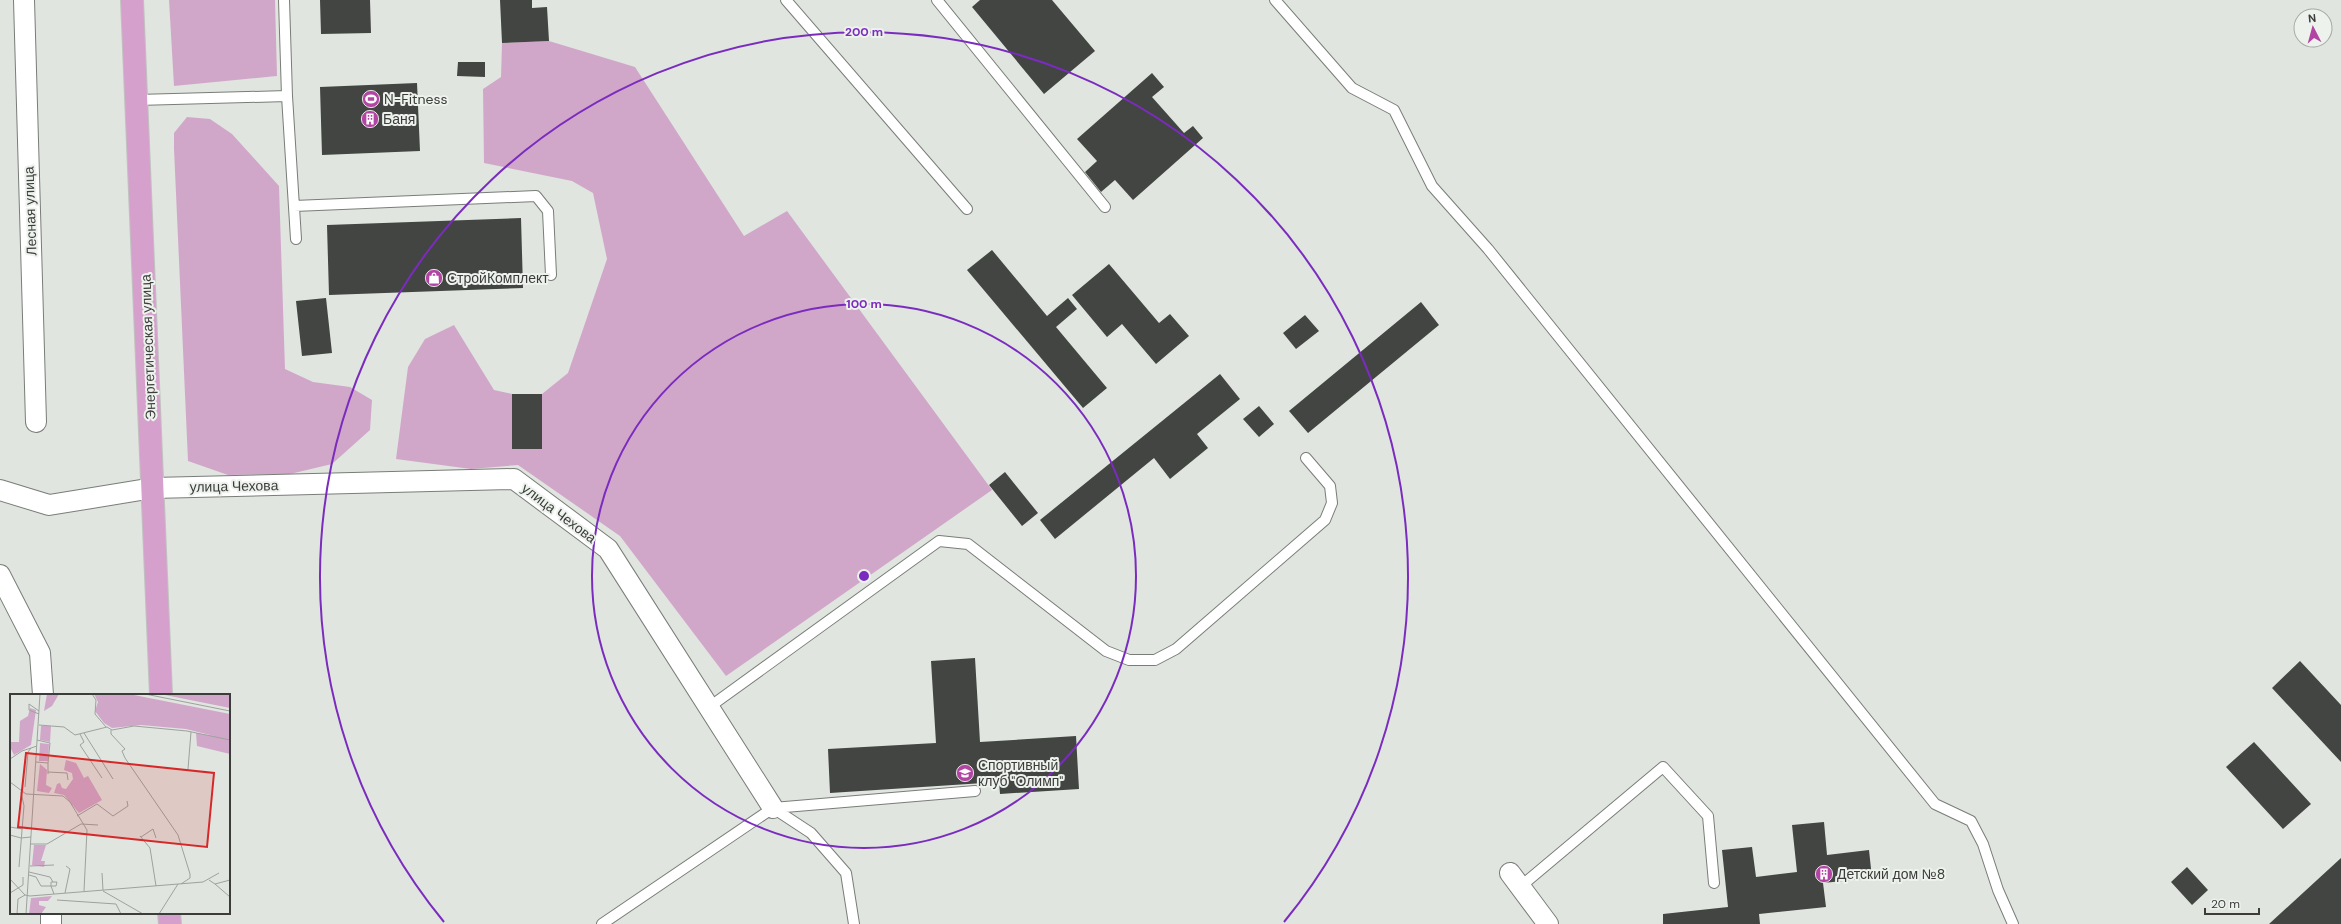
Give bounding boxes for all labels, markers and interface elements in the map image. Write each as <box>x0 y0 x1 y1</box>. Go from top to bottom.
north arrow <box>2293 8 2333 48</box>
text: N <box>2307 11 2317 25</box>
text: 200 m <box>845 24 883 40</box>
sports icon: N-Fitness <box>361 89 381 109</box>
place label: N-Fitness <box>384 90 448 108</box>
building icon: Баня <box>360 109 380 129</box>
place label: Баня <box>383 110 415 128</box>
street label: Лесная улица <box>19 166 41 256</box>
shop icon: СтройКомплект <box>424 268 444 288</box>
place label: СтройКомплект <box>447 269 549 287</box>
street label: Энергетическая улица <box>136 274 160 420</box>
text: 100 m <box>846 296 882 312</box>
street label: улица Чехова <box>189 476 279 496</box>
street label: улица Чехова <box>518 479 600 547</box>
centre of rings <box>857 569 871 583</box>
inset map <box>10 694 230 914</box>
place label: Спортивный клуб "Олимп" <box>978 756 1063 790</box>
school or university icon: Спортивный клуб "Олимп" <box>955 763 975 783</box>
building icon: Детский дом №8 <box>1814 864 1834 884</box>
place label: Детский дом №8 <box>1837 865 1945 883</box>
scale bar <box>2205 890 2259 916</box>
text: 20 m <box>2211 896 2240 912</box>

